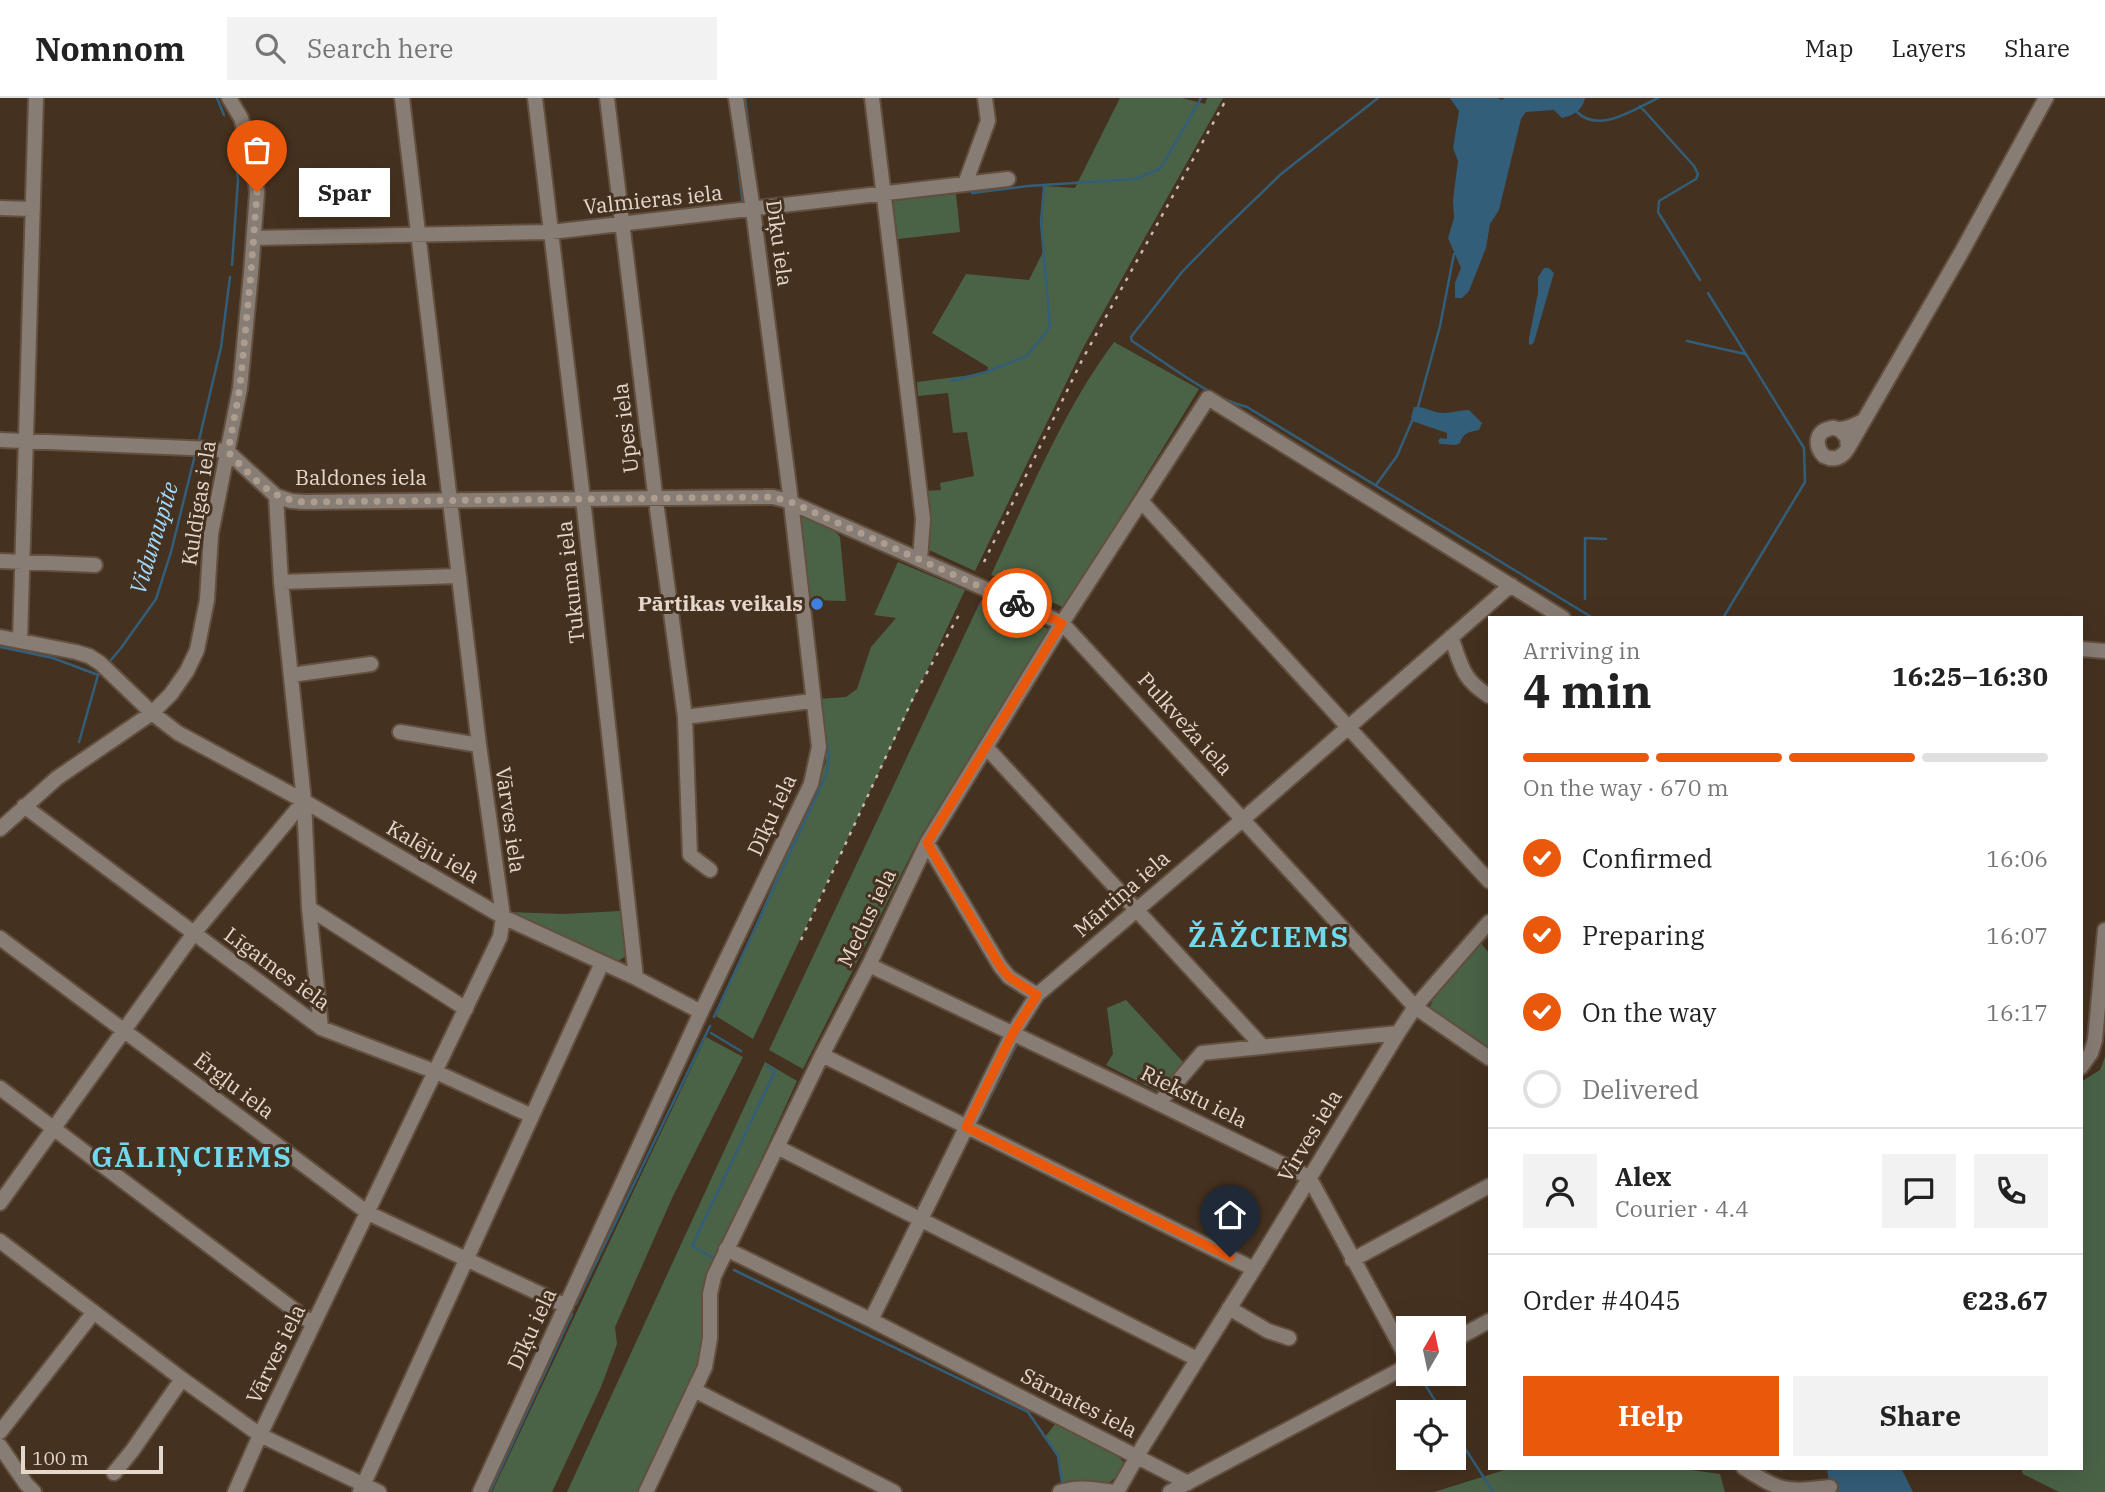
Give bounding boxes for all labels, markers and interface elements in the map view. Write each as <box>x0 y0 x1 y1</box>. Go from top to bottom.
search box <box>227 17 717 80</box>
text: Nomnom <box>35 27 185 70</box>
icon: search <box>251 29 289 67</box>
text: Search here <box>307 31 453 65</box>
text: Map <box>1805 32 1853 64</box>
text: Layers <box>1891 32 1966 64</box>
text: Share <box>2004 32 2070 64</box>
pin <box>227 120 287 192</box>
icon: bag <box>238 131 276 169</box>
callout: Spar <box>299 168 390 217</box>
text: Spar <box>318 177 371 207</box>
street label: Valmieras iela <box>582 178 724 220</box>
street label: Dīķu iela <box>760 198 800 288</box>
street label: Upes iela <box>606 381 644 475</box>
street label: Kuldīgas iela <box>174 438 222 568</box>
street label: Baldones iela <box>295 463 427 491</box>
water label: Vidumupīte <box>122 478 184 598</box>
street label: Tukuma iela <box>550 519 590 645</box>
courier <box>982 568 1052 638</box>
icon: bike <box>998 584 1036 622</box>
place label: Pārtikas veikals <box>638 589 803 617</box>
marker: Pārtikas veikals <box>809 596 825 612</box>
text: Arriving in <box>1523 635 1640 665</box>
text: 16:25–16:30 <box>1892 659 2048 693</box>
text: 4 min <box>1523 661 1652 721</box>
street label: Pulkveža iela <box>1132 666 1239 781</box>
street label: Vārves iela <box>490 765 532 875</box>
street label: Dīķu iela <box>740 769 802 860</box>
text: On the way · 670 m <box>1523 772 1729 802</box>
street label: Kalēju iela <box>382 813 485 889</box>
icon: check <box>1523 839 1561 877</box>
text: Confirmed <box>1582 841 1713 875</box>
text: 16:06 <box>1986 843 2048 873</box>
street label: Mārtiņa iela <box>1067 844 1175 943</box>
street label: Medus iela <box>830 864 902 971</box>
icon: check <box>1523 916 1561 954</box>
district label: ŽĀŽCIEMS <box>1188 918 1350 955</box>
text: Preparing <box>1582 918 1704 952</box>
street label: Līgatnes iela <box>219 920 336 1016</box>
text: 16:07 <box>1986 920 2048 950</box>
icon: check <box>1523 993 1561 1031</box>
text: On the way <box>1582 995 1716 1029</box>
text: 16:17 <box>1986 997 2048 1027</box>
street label: Ērgļu iela <box>189 1046 281 1125</box>
street label: Riekstu iela <box>1136 1058 1252 1134</box>
text: Delivered <box>1582 1072 1699 1106</box>
street label: Virves iela <box>1271 1084 1348 1187</box>
district label: GĀLIŅCIEMS <box>91 1138 293 1176</box>
button: person <box>1523 1154 1597 1228</box>
button: chat <box>1882 1154 1956 1228</box>
button: phone <box>1974 1154 2048 1228</box>
text: Alex <box>1615 1159 1671 1193</box>
pin <box>1200 1185 1260 1257</box>
text: Courier · 4.4 <box>1615 1193 1749 1223</box>
icon: home <box>1211 1196 1249 1234</box>
street label: Dīķu iela <box>500 1283 562 1374</box>
text: Order #4045 <box>1523 1283 1681 1317</box>
text: €23.67 <box>1962 1283 2048 1317</box>
street label: Vārves iela <box>239 1299 311 1408</box>
north arrow <box>1396 1316 1466 1386</box>
map controls <box>1396 1316 1466 1470</box>
street label: Sārnates iela <box>1016 1361 1142 1443</box>
button: Help <box>1523 1376 1779 1456</box>
button: Share <box>1793 1376 2048 1456</box>
button: locate <box>1396 1400 1466 1470</box>
scale bar <box>21 1443 163 1475</box>
text: 100 m <box>32 1446 89 1470</box>

